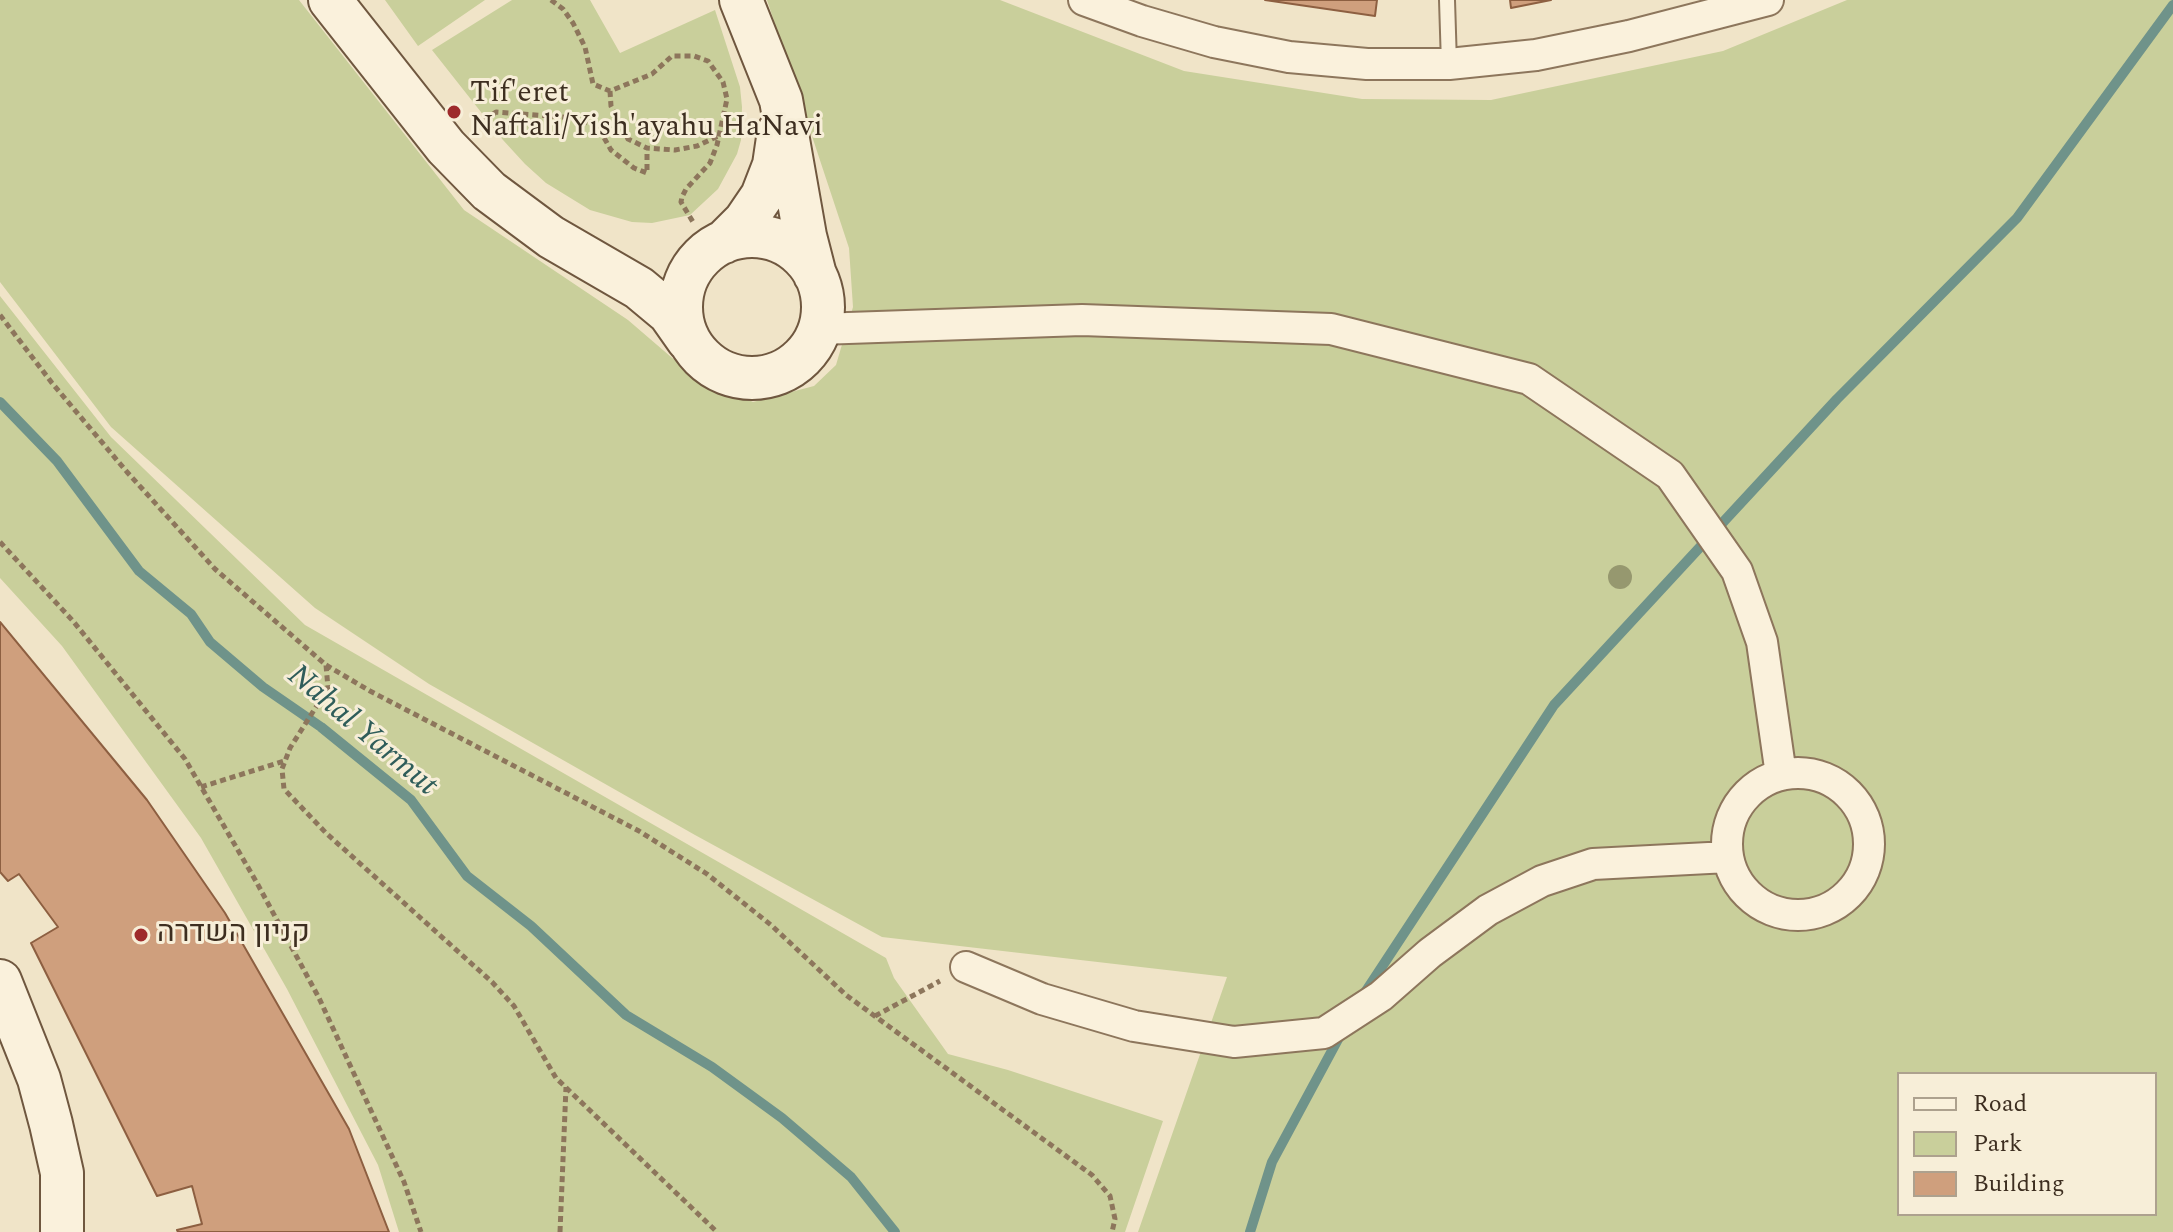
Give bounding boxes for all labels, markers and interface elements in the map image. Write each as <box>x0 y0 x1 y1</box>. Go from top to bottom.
place label: Tif'eret Naftali/Yish'ayahu HaNavi <box>470 77 823 148</box>
marker: Tif'eret Naftali/Yish'ayahu HaNavi <box>445 103 463 121</box>
water label: Nahal Yarmut <box>278 658 444 806</box>
place label: קניון השדרה <box>157 917 310 953</box>
marker: קניון השדרה <box>132 926 150 944</box>
legend <box>1897 1072 2157 1216</box>
text: Road <box>1973 1086 2027 1122</box>
text: Park <box>1973 1126 2023 1162</box>
text: Building <box>1973 1166 2065 1202</box>

